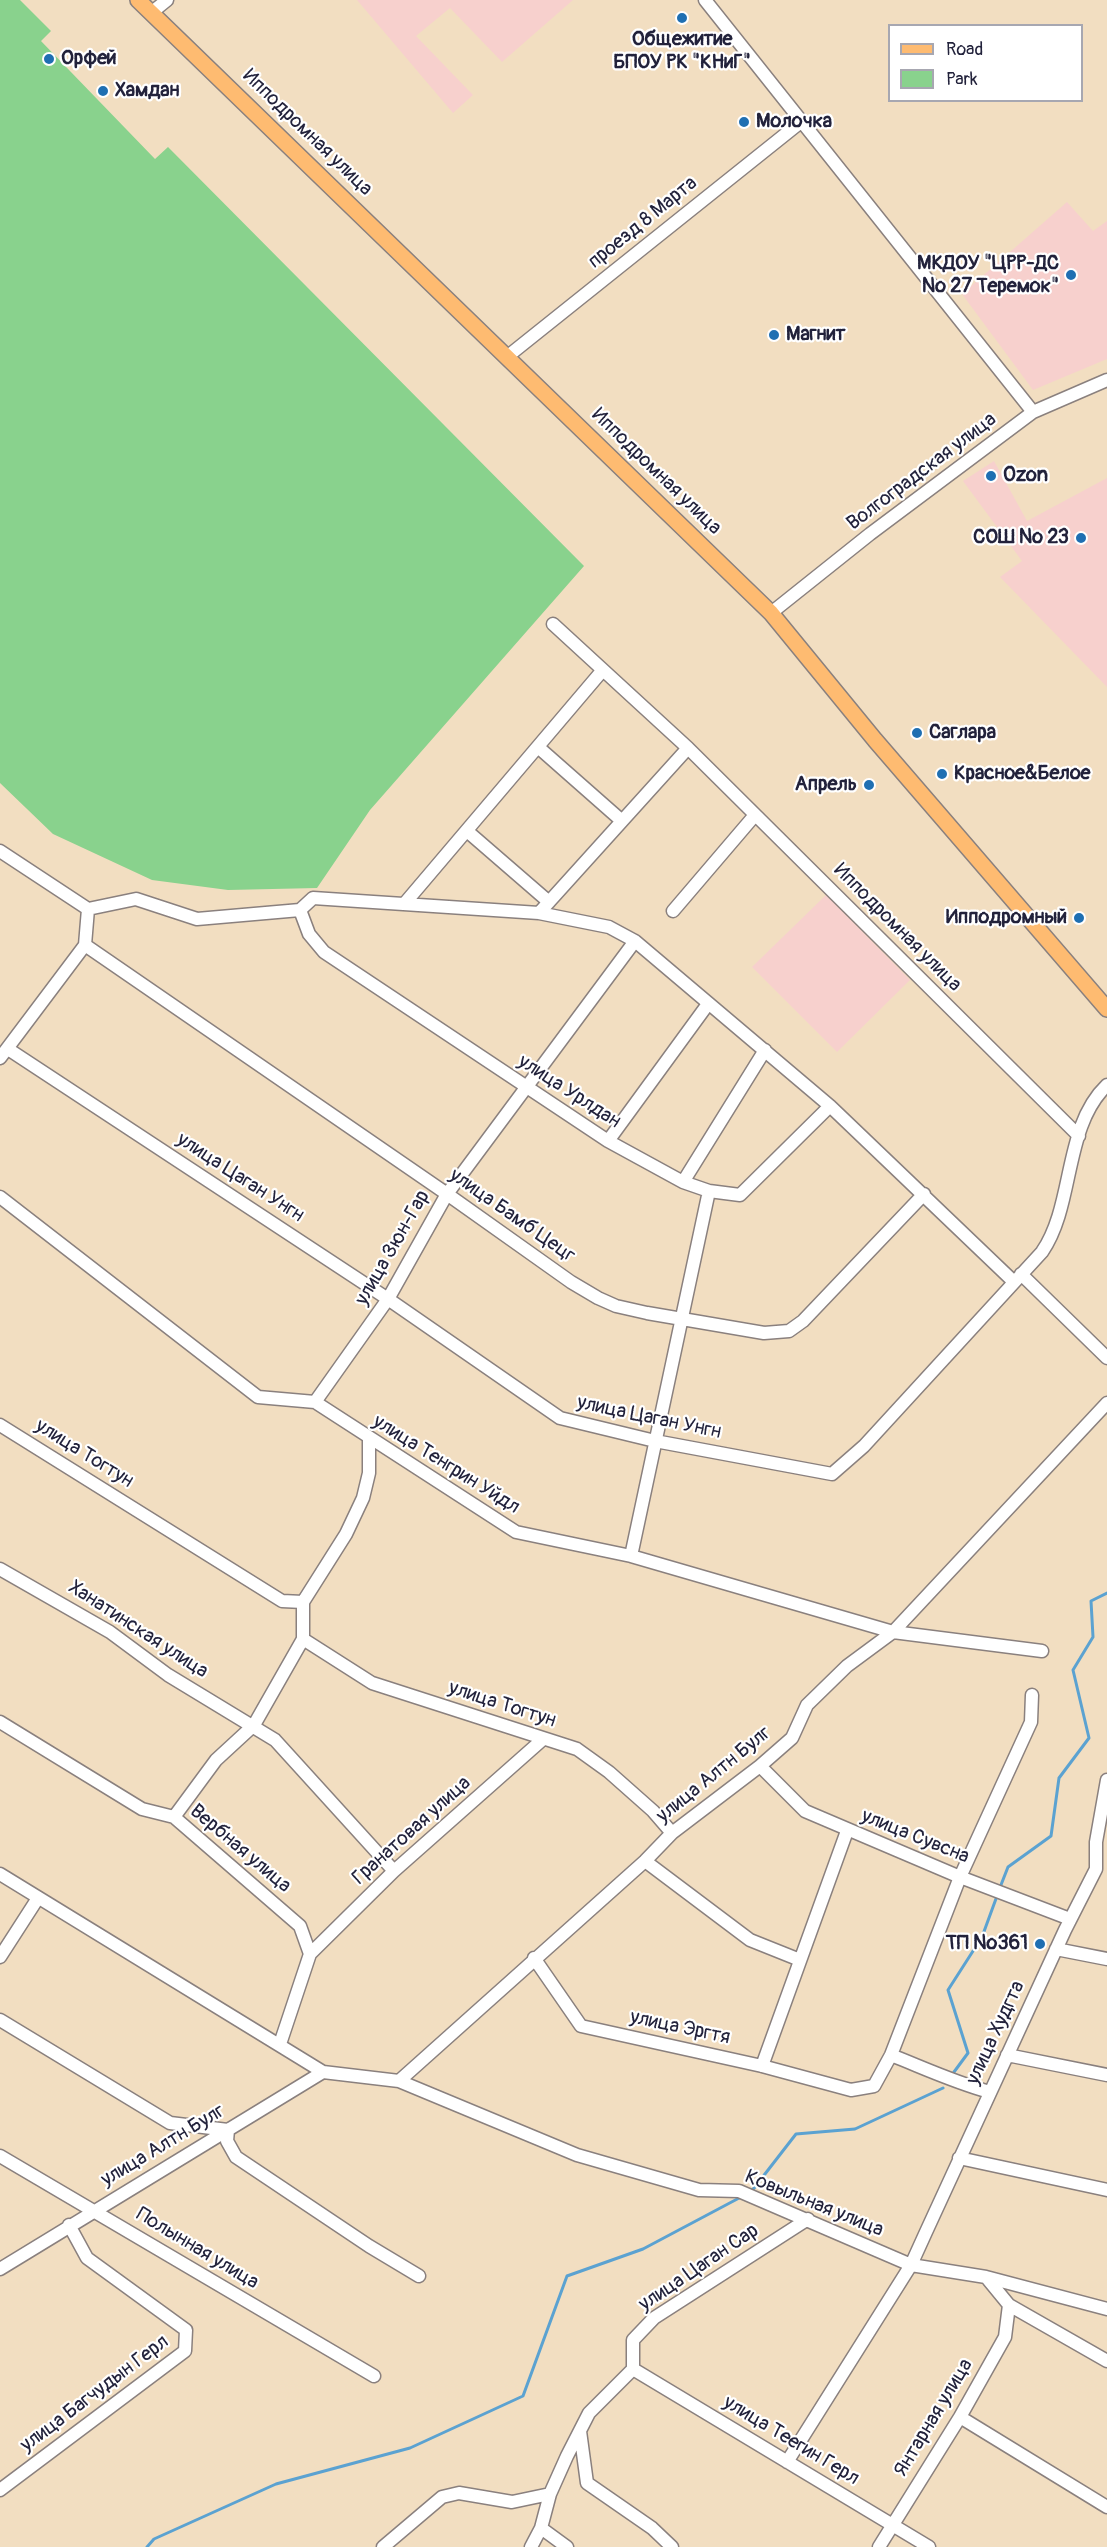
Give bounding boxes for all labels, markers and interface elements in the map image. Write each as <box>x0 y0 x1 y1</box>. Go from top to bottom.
marker: Общежитие БПОУ РК "КНиГ" <box>675 11 689 25</box>
legend <box>888 24 1083 102</box>
place label: Общежитие БПОУ РК "КНиГ" <box>613 28 751 75</box>
text: Road <box>946 38 983 61</box>
place label: Орфей <box>61 47 117 71</box>
marker: Орфей <box>42 52 56 66</box>
street label: Ипподромная улица <box>237 65 377 201</box>
text: Park <box>946 68 978 91</box>
place label: Хамдан <box>115 79 179 103</box>
marker: Хамдан <box>96 84 110 98</box>
place label: Молочка <box>756 110 832 134</box>
marker: Молочка <box>737 115 751 129</box>
street label: проезд 8 Марта <box>584 172 702 274</box>
place label: МКДОУ "ЦРР-ДС № 27 Теремок" <box>917 252 1059 299</box>
marker: МКДОУ "ЦРР-ДС № 27 Теремок" <box>1064 268 1078 282</box>
place label: Магнит <box>786 323 845 347</box>
marker: Магнит <box>767 328 781 342</box>
street label: Ипподромная улица <box>586 404 726 540</box>
street label: Волгоградская улица <box>842 408 1002 536</box>
place label: Ozon <box>1003 464 1048 488</box>
marker: Ozon <box>984 469 998 483</box>
place label: СОШ № 23 <box>973 526 1069 550</box>
marker: СОШ № 23 <box>1074 531 1088 545</box>
place label: Саглара <box>929 721 996 745</box>
marker: Саглара <box>910 726 924 740</box>
place label: Красное&Белое <box>954 762 1090 786</box>
marker: Красное&Белое <box>935 767 949 781</box>
place label: Апрель <box>795 773 857 797</box>
marker: Апрель <box>862 778 876 792</box>
street label: Ипподромная улица <box>828 859 966 997</box>
place label: Ипподромный <box>946 906 1067 930</box>
marker: Ипподромный <box>1072 911 1086 925</box>
street label: улица Урлдан <box>513 1050 625 1134</box>
street label: улица Цаган Унгн <box>172 1128 308 1228</box>
street label: улица Бамб Цецг <box>445 1164 579 1268</box>
street label: улица Зюн-Гар <box>350 1186 436 1310</box>
street label: улица Цаган Унгн <box>575 1391 723 1445</box>
street label: улица Тенгрин Уйдл <box>368 1410 524 1520</box>
street label: улица Тогтун <box>30 1414 138 1494</box>
street label: Ханатинская улица <box>64 1576 212 1684</box>
street label: улица Тогтун <box>445 1676 559 1734</box>
street label: улица Алтн Булг <box>652 1722 776 1828</box>
street label: Гранатовая улица <box>348 1772 476 1890</box>
street label: Вербная улица <box>184 1800 296 1898</box>
street label: улица Сувсна <box>858 1804 972 1870</box>
place label: ТП №361 <box>946 1932 1028 1956</box>
marker: ТП №361 <box>1033 1937 1047 1951</box>
street label: улица Худгта <box>962 1977 1030 2089</box>
street label: улица Эргтя <box>628 2006 732 2050</box>
street label: улица Алтн Булг <box>97 2100 229 2192</box>
street label: Ковыльная улица <box>741 2165 887 2243</box>
street label: Полынная улица <box>131 2203 263 2295</box>
street label: улица Цаган Сар <box>635 2219 763 2317</box>
street label: улица Багчудын Герл <box>16 2330 174 2458</box>
street label: Янтарная улица <box>889 2355 979 2481</box>
street label: улица Теегин Герл <box>719 2391 863 2491</box>

